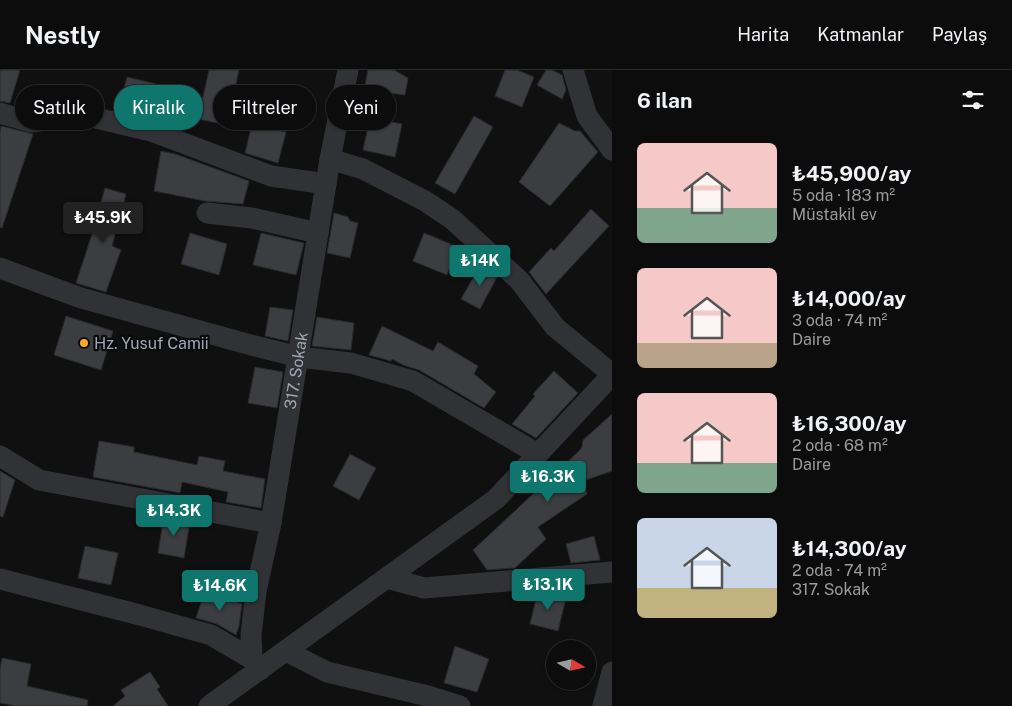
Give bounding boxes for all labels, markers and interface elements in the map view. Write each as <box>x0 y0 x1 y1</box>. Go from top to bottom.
text: Nestly <box>25 21 101 49</box>
text: Harita <box>737 24 789 45</box>
text: Katmanlar <box>817 24 904 45</box>
text: Paylaş <box>932 24 987 45</box>
chip: Satılık <box>15 85 104 130</box>
chip: Kiralık <box>114 85 203 130</box>
chip: Filtreler <box>213 85 316 130</box>
chip: Yeni <box>326 85 396 130</box>
icon: filters <box>959 86 987 114</box>
text: 6 ilan <box>637 88 692 113</box>
text: ₺45,900/ay <box>792 161 911 186</box>
icon: home <box>677 163 737 223</box>
text: 5 oda · 183 m² <box>792 186 895 205</box>
pin: ₺45.9K <box>62 202 144 244</box>
text: Müstakil ev <box>792 205 877 224</box>
text: ₺45.9K <box>74 208 132 227</box>
pin: ₺14K <box>450 244 510 287</box>
text: ₺14K <box>460 251 500 270</box>
text: ₺14,000/ay <box>792 286 906 311</box>
icon: home <box>677 288 737 348</box>
text: 3 oda · 74 m² <box>792 311 887 330</box>
text: Daire <box>792 330 831 349</box>
street label: 317. Sokak <box>281 331 312 411</box>
place label: Hz. Yusuf Camii <box>94 334 209 353</box>
marker: Hz. Yusuf Camii <box>78 337 90 349</box>
text: ₺16,300/ay <box>792 411 907 436</box>
icon: home <box>677 413 737 473</box>
text: 2 oda · 68 m² <box>792 436 888 455</box>
text: Daire <box>792 455 831 474</box>
pin: ₺16.3K <box>507 460 589 503</box>
text: ₺16.3K <box>521 467 575 486</box>
pin: ₺14.3K <box>133 494 215 537</box>
text: ₺14.3K <box>147 501 201 520</box>
text: ₺14,300/ay <box>792 536 907 561</box>
icon: home <box>677 538 737 598</box>
text: 2 oda · 74 m² <box>792 561 887 580</box>
pin: ₺13.1K <box>507 568 589 611</box>
pin: ₺14.6K <box>179 570 261 612</box>
text: ₺13.1K <box>523 575 573 594</box>
text: ₺14.6K <box>193 576 247 595</box>
text: 317. Sokak <box>792 580 870 599</box>
north arrow <box>546 640 596 690</box>
map controls <box>546 640 596 690</box>

